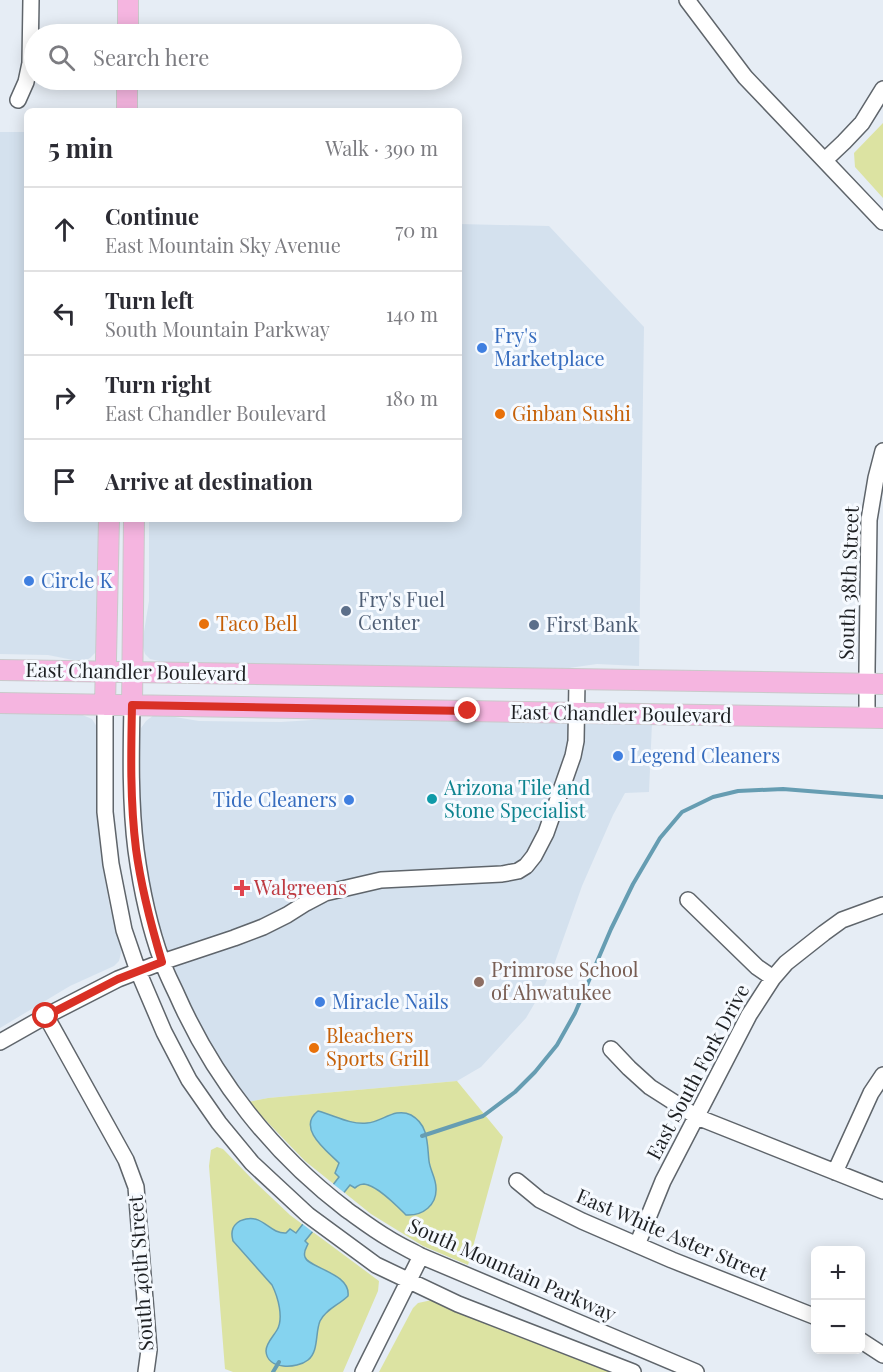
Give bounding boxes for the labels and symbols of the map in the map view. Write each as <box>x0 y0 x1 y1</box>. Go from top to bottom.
place label: Fry's Marketplace <box>494 321 605 371</box>
marker: Fry's Marketplace <box>475 341 489 355</box>
place label: Ginban Sushi <box>512 399 631 426</box>
marker: Ginban Sushi <box>493 407 507 421</box>
street label: South 38th Street <box>831 505 864 660</box>
place label: Circle K <box>41 566 113 593</box>
marker: Circle K <box>22 574 36 588</box>
place label: Fry's Fuel Center <box>358 585 445 635</box>
marker: Fry's Fuel Center <box>339 604 353 618</box>
place label: Taco Bell <box>216 609 298 636</box>
place label: First Bank <box>546 610 638 637</box>
marker: Taco Bell <box>197 617 211 631</box>
marker: First Bank <box>527 618 541 632</box>
street label: East Chandler Boulevard <box>25 655 247 686</box>
route end <box>454 697 480 723</box>
street label: East Chandler Boulevard <box>510 697 732 728</box>
place label: Legend Cleaners <box>630 741 780 768</box>
marker: Legend Cleaners <box>611 749 625 763</box>
place label: Arizona Tile and Stone Specialist <box>443 773 591 823</box>
place label: Tide Cleaners <box>213 785 337 812</box>
marker: Arizona Tile and Stone Specialist <box>425 792 439 806</box>
marker: Tide Cleaners <box>342 793 356 807</box>
place label: Walgreens <box>253 873 347 900</box>
marker: Walgreens <box>235 881 249 895</box>
place label: Primrose School of Ahwatukee <box>491 955 639 1005</box>
marker: Primrose School of Ahwatukee <box>472 975 486 989</box>
street label: East South Fork Drive <box>639 979 754 1164</box>
place label: Miracle Nails <box>332 987 449 1014</box>
marker: Miracle Nails <box>313 995 327 1009</box>
route start <box>32 1002 58 1028</box>
place label: Bleachers Sports Grill <box>326 1021 430 1071</box>
marker: Bleachers Sports Grill <box>307 1041 321 1055</box>
street label: East White Aster Street <box>573 1181 773 1286</box>
street label: South 40th Street <box>121 1193 158 1352</box>
street label: South Mountain Parkway <box>404 1211 621 1327</box>

